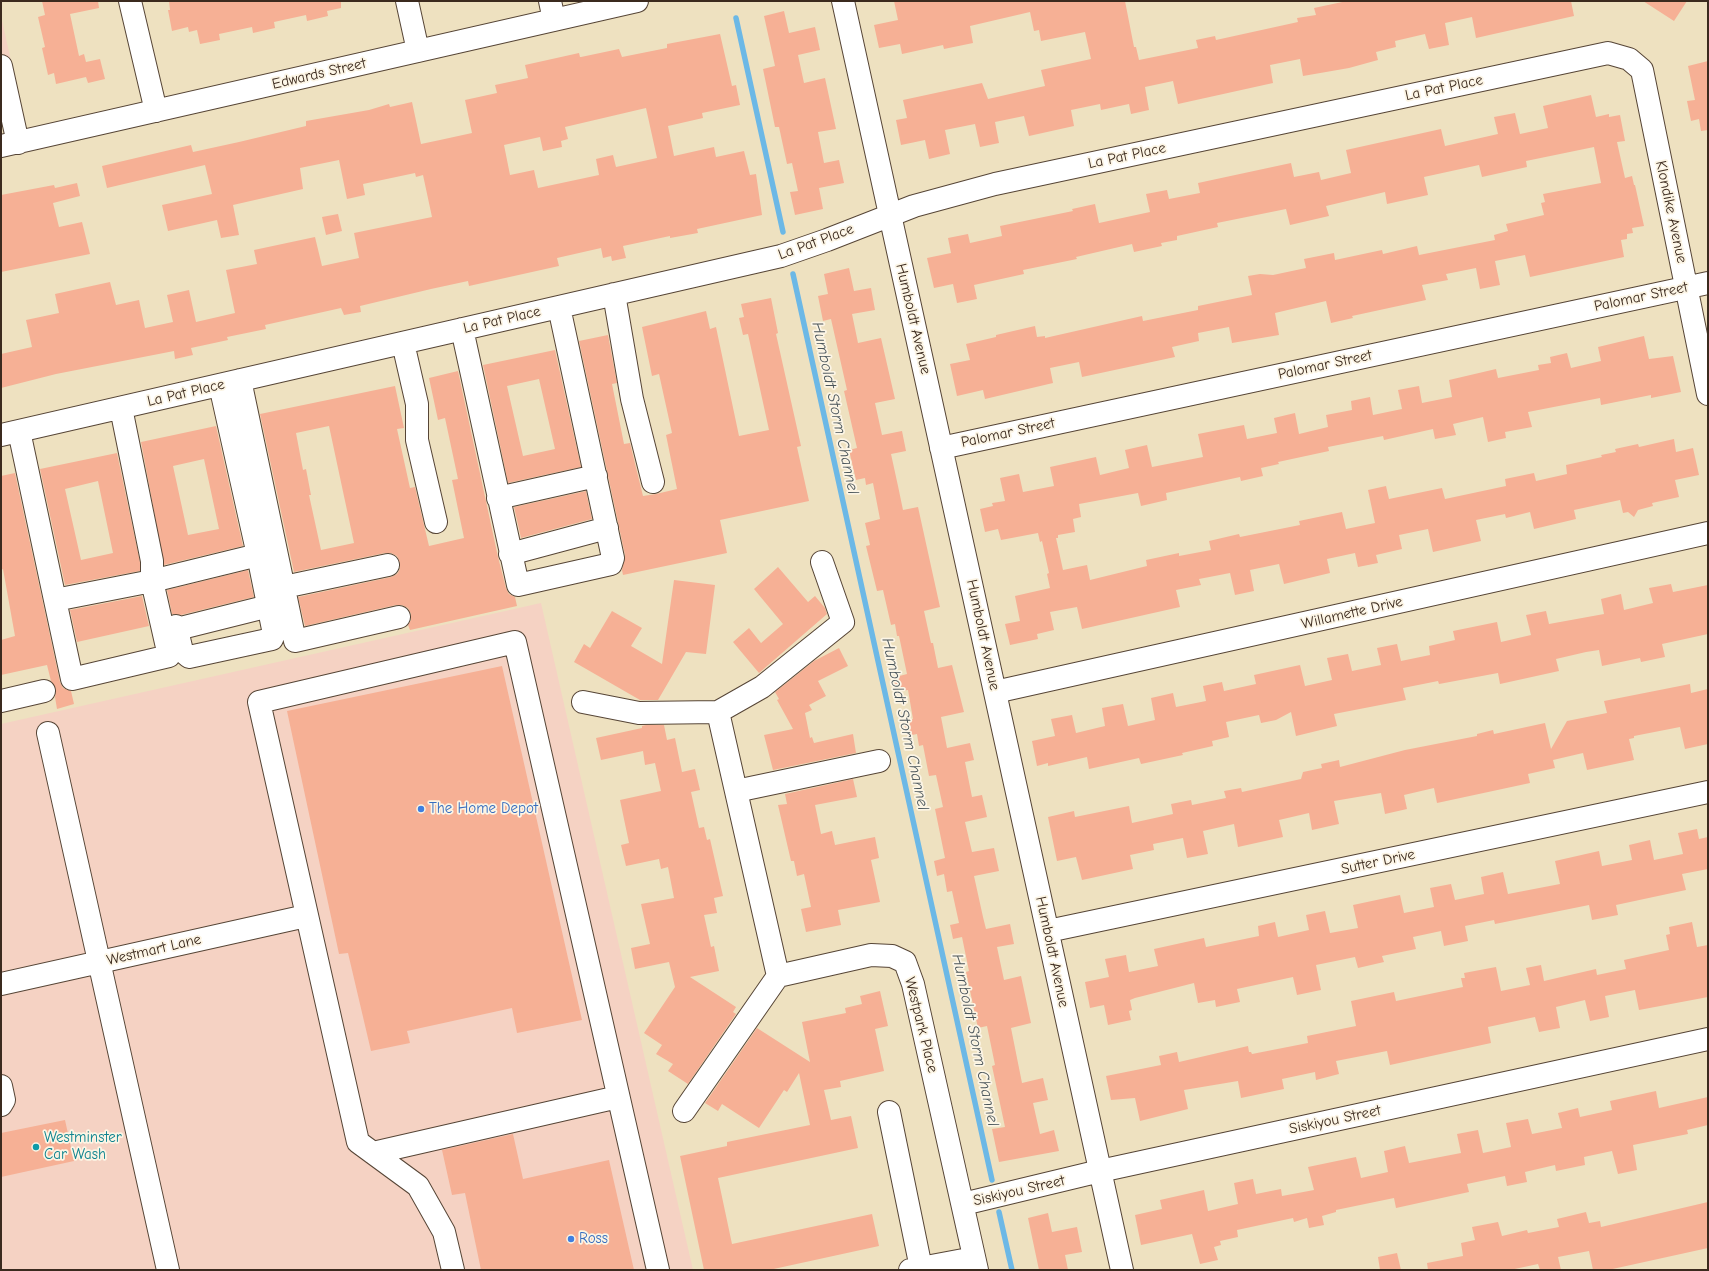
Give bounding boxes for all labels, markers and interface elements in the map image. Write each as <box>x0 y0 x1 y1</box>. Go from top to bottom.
street label: Edwards Street <box>270 54 368 94</box>
street label: La Pat Place <box>1404 71 1484 105</box>
street label: La Pat Place <box>1087 139 1167 173</box>
street label: Klondike Avenue <box>1651 159 1691 265</box>
street label: La Pat Place <box>776 220 856 264</box>
street label: Humboldt Avenue <box>892 262 934 376</box>
street label: Palomar Street <box>1592 278 1690 316</box>
street label: La Pat Place <box>462 302 542 338</box>
water label: Humboldt Storm Channel <box>807 320 863 496</box>
street label: Palomar Street <box>1276 346 1374 384</box>
street label: La Pat Place <box>146 375 226 411</box>
street label: Palomar Street <box>959 414 1057 452</box>
street label: Humboldt Avenue <box>962 578 1004 692</box>
street label: Willamette Drive <box>1300 593 1404 633</box>
water label: Humboldt Storm Channel <box>877 636 933 812</box>
place label: The Home Depot <box>429 800 538 818</box>
marker: The Home Depot <box>416 804 426 814</box>
street label: Sutter Drive <box>1340 845 1416 879</box>
street label: Humboldt Avenue <box>1031 895 1073 1009</box>
street label: Westmart Lane <box>105 930 203 970</box>
water label: Humboldt Storm Channel <box>947 952 1003 1128</box>
street label: Westpark Place <box>900 975 942 1075</box>
street label: Siskiyou Street <box>1288 1102 1382 1138</box>
place label: Westminster Car Wash <box>44 1129 122 1164</box>
marker: Westminster Car Wash <box>31 1142 41 1152</box>
street label: Siskiyou Street <box>972 1172 1066 1210</box>
place label: Ross <box>579 1230 608 1248</box>
marker: Ross <box>566 1234 576 1244</box>

